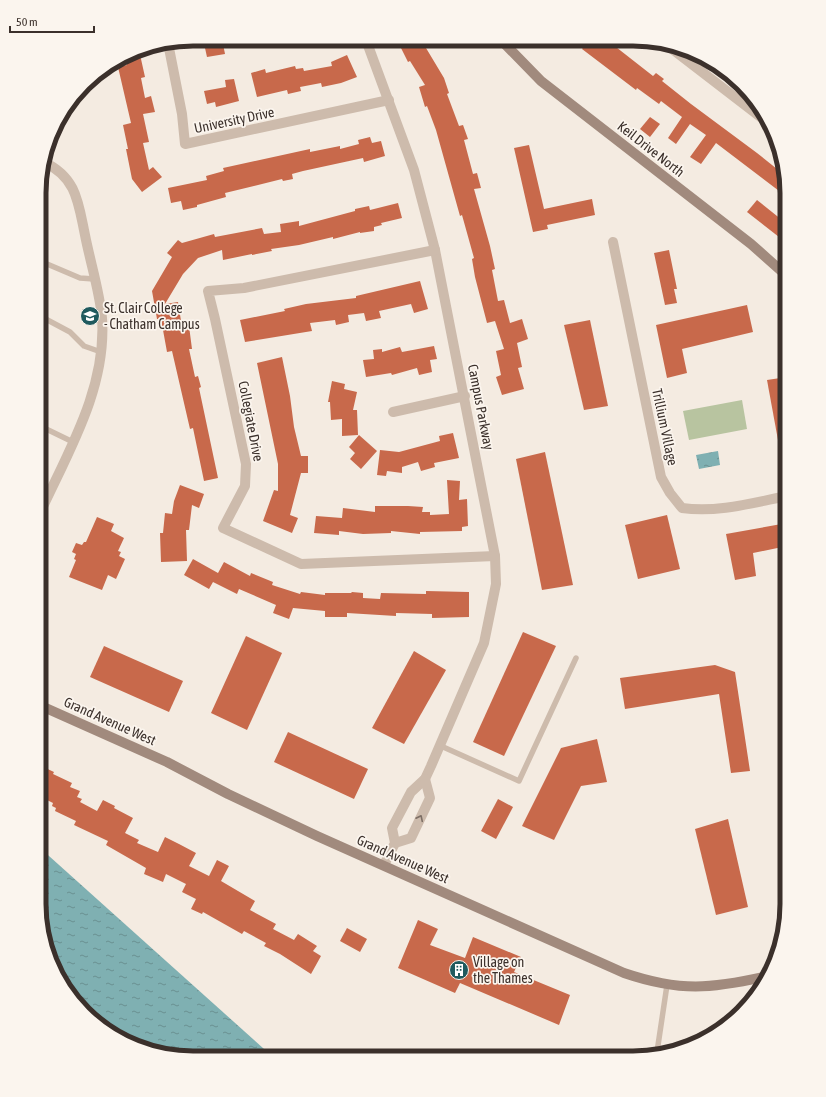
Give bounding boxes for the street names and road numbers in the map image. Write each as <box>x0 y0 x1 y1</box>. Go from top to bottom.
street label: University Drive <box>193 104 275 136</box>
street label: Keil Drive North <box>614 118 688 180</box>
street label: Campus Parkway <box>465 363 497 451</box>
street label: Collegiate Drive <box>235 379 267 463</box>
street label: Trillium Village <box>649 387 681 467</box>
street label: Grand Avenue West <box>62 694 158 748</box>
street label: Grand Avenue West <box>355 832 451 886</box>

